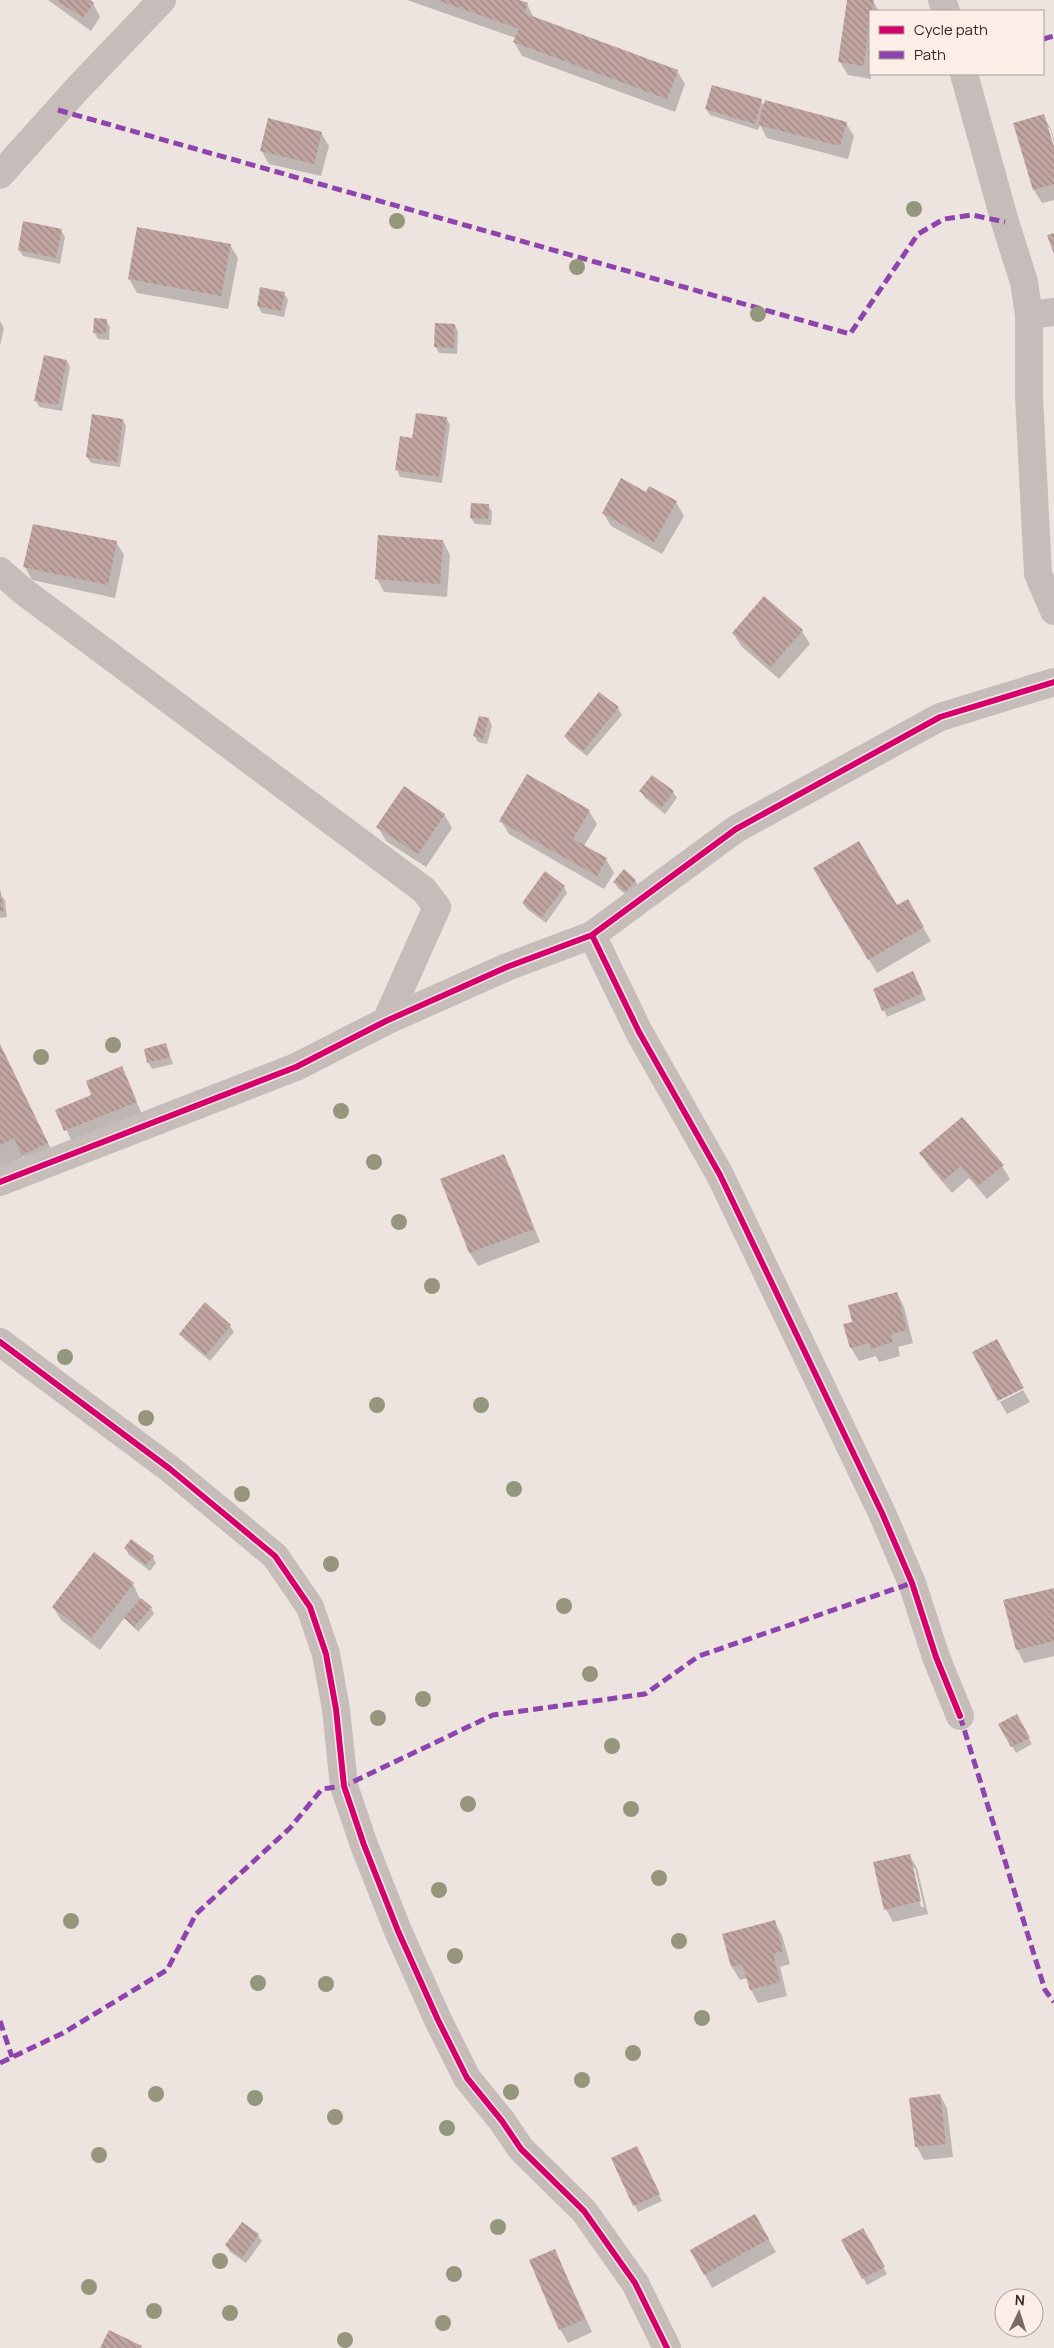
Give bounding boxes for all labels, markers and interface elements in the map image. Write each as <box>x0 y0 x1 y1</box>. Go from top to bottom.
legend <box>869 10 1044 75</box>
text: Cycle path <box>914 19 988 40</box>
text: Path <box>914 44 946 65</box>
north arrow <box>994 2288 1044 2338</box>
text: N <box>1014 2290 1026 2309</box>

